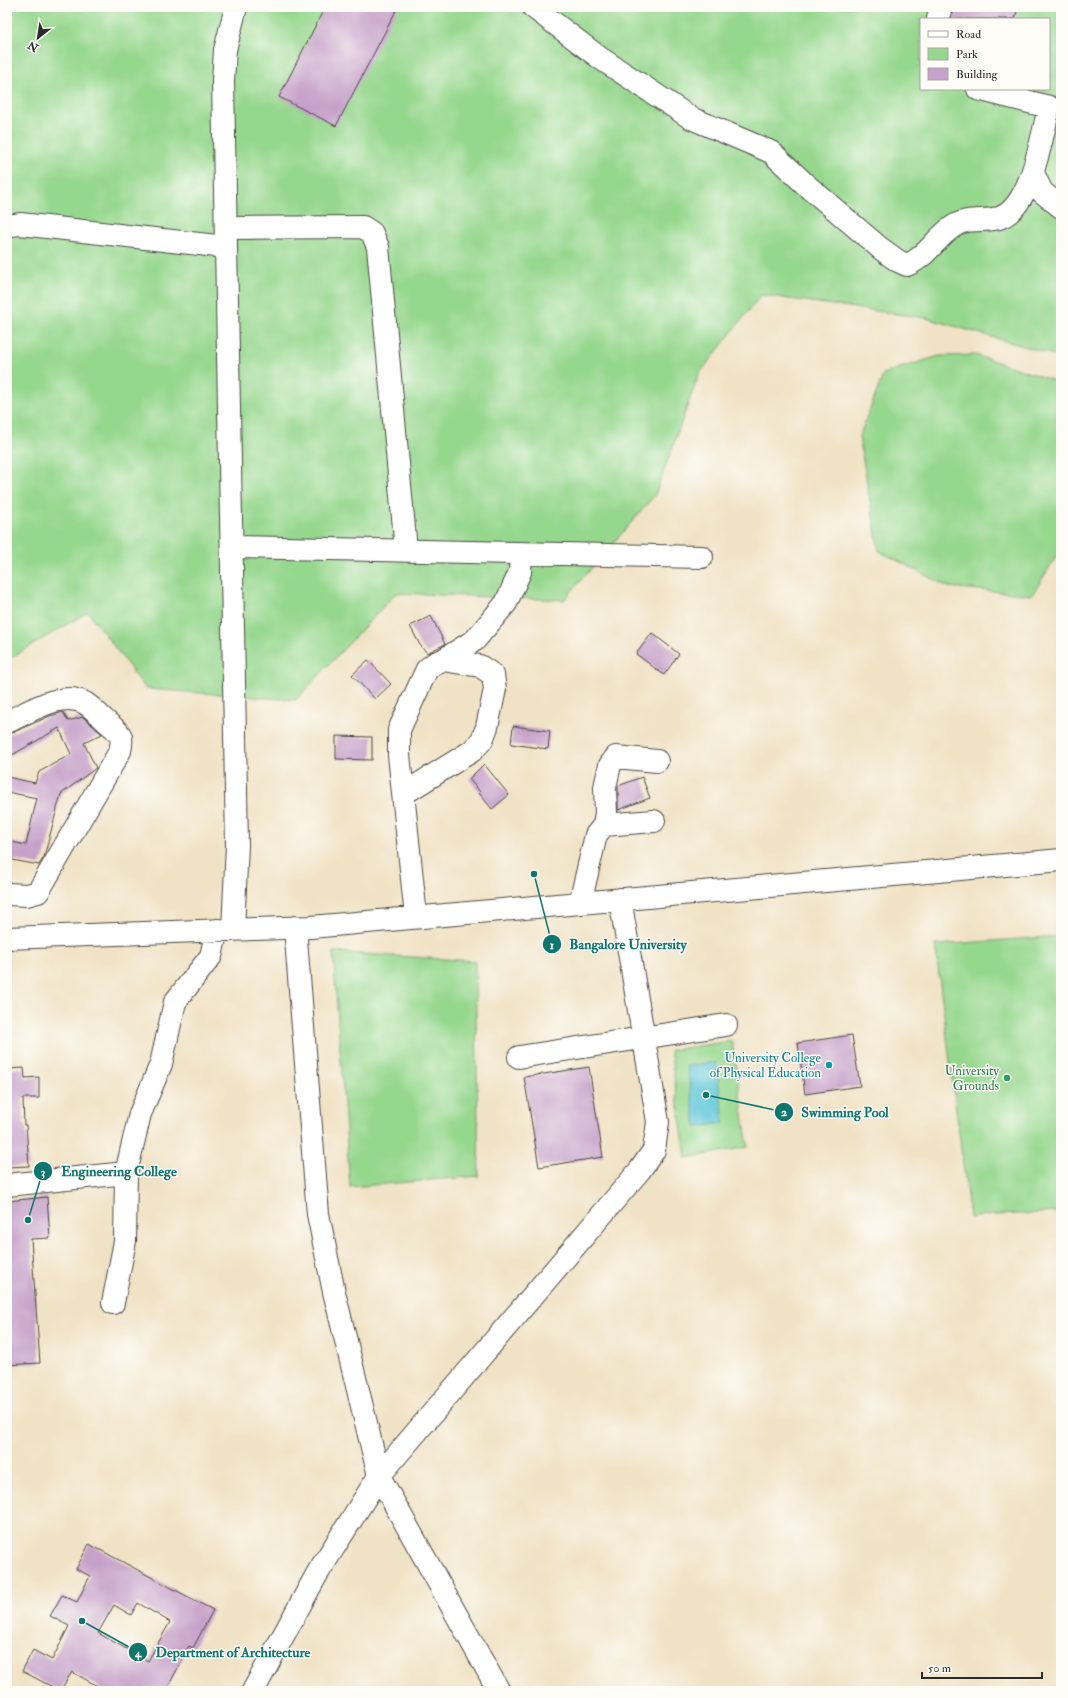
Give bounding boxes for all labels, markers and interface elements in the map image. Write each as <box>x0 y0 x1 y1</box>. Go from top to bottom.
north arrow <box>18 18 58 58</box>
legend <box>920 18 1050 90</box>
text: Road <box>956 27 981 42</box>
text: N <box>25 38 42 55</box>
text: Park <box>956 47 978 62</box>
text: Building <box>956 67 999 82</box>
callout: Bangalore University <box>542 931 695 957</box>
text: Bangalore University <box>569 936 688 954</box>
text: 1 <box>550 938 554 953</box>
place label: University College of Physical Education <box>710 1050 822 1082</box>
marker: University College of Physical Education <box>824 1060 834 1070</box>
place label: University Grounds <box>945 1063 1000 1094</box>
marker: University Grounds <box>1002 1073 1012 1083</box>
callout: Swimming Pool <box>774 1099 897 1125</box>
text: Swimming Pool <box>801 1104 889 1122</box>
text: 2 <box>781 1105 787 1120</box>
callout: Engineering College <box>33 1158 184 1184</box>
text: Engineering College <box>61 1163 177 1181</box>
text: 3 <box>41 1165 46 1180</box>
callout: Department of Architecture <box>128 1639 319 1665</box>
text: Department of Architecture <box>156 1644 311 1662</box>
text: 4 <box>134 1646 143 1661</box>
scale bar <box>922 1654 1042 1680</box>
text: 50 m <box>928 1661 952 1676</box>

